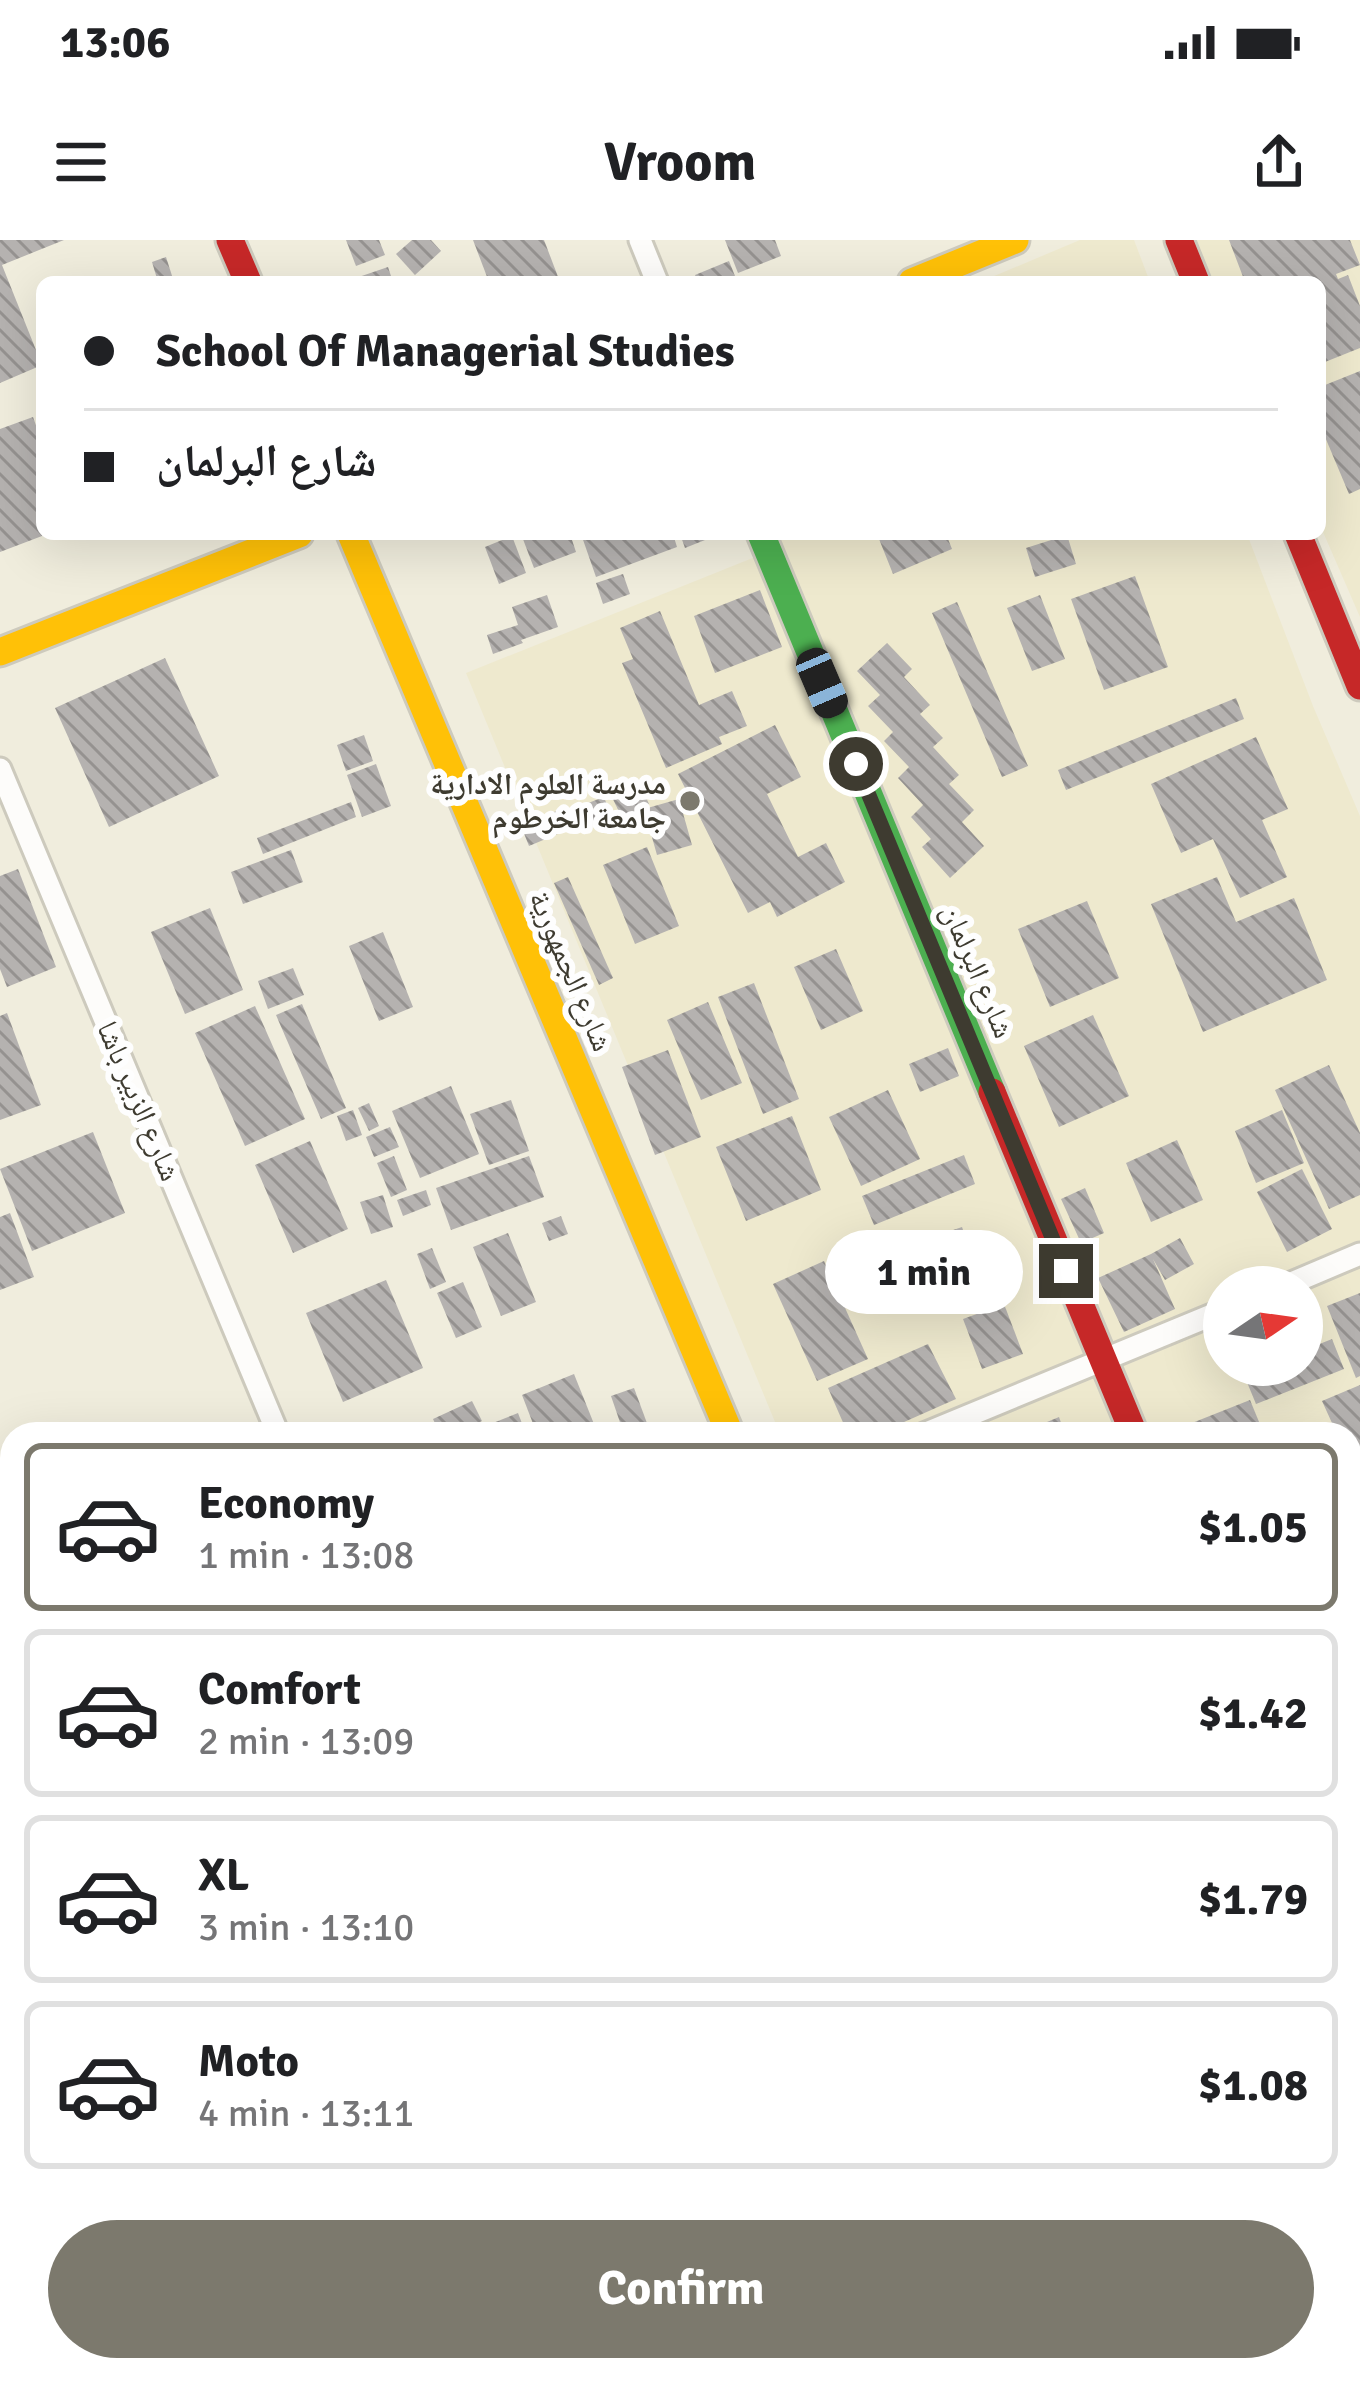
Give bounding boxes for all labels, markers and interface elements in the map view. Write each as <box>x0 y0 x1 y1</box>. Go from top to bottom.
text: 13:06 <box>60 15 170 70</box>
icon: menu <box>48 129 114 195</box>
text: Vroom <box>604 129 756 196</box>
icon: share <box>1246 129 1312 195</box>
text: School Of Managerial Studies <box>156 324 735 379</box>
text: شارع البرلمان <box>156 434 376 489</box>
car <box>791 643 853 723</box>
route start <box>829 737 883 791</box>
place label: مدرسة العلوم الادارية جامعة الخرطوم <box>430 766 666 839</box>
marker: مدرسة العلوم الادارية جامعة الخرطوم <box>677 788 703 814</box>
street label: شارع الجمهورية <box>520 886 621 1057</box>
street label: شارع البرلمان <box>933 899 1022 1044</box>
street label: شارع الزبير باشا <box>88 1016 189 1187</box>
callout: 1 min <box>826 1229 1024 1313</box>
route end <box>1039 1244 1093 1298</box>
text: 1 min <box>877 1248 971 1296</box>
north arrow <box>1203 1266 1323 1386</box>
map controls <box>1203 1266 1323 1386</box>
icon: car <box>54 1473 162 1581</box>
text: Economy <box>198 1476 374 1531</box>
text: $1.05 <box>1198 1500 1308 1555</box>
text: 1 min · 13:08 <box>198 1531 414 1579</box>
icon: car <box>54 1659 162 1767</box>
text: Comfort <box>198 1662 361 1717</box>
text: $1.42 <box>1198 1686 1308 1741</box>
text: 2 min · 13:09 <box>198 1717 414 1765</box>
icon: car <box>54 1845 162 1953</box>
text: XL <box>198 1848 249 1903</box>
text: $1.79 <box>1198 1872 1308 1927</box>
text: 3 min · 13:10 <box>198 1903 414 1951</box>
icon: car <box>54 2031 162 2139</box>
text: Moto <box>198 2034 299 2089</box>
text: $1.08 <box>1198 2058 1308 2113</box>
text: 4 min · 13:11 <box>198 2089 414 2137</box>
button: Confirm <box>48 2220 1314 2358</box>

